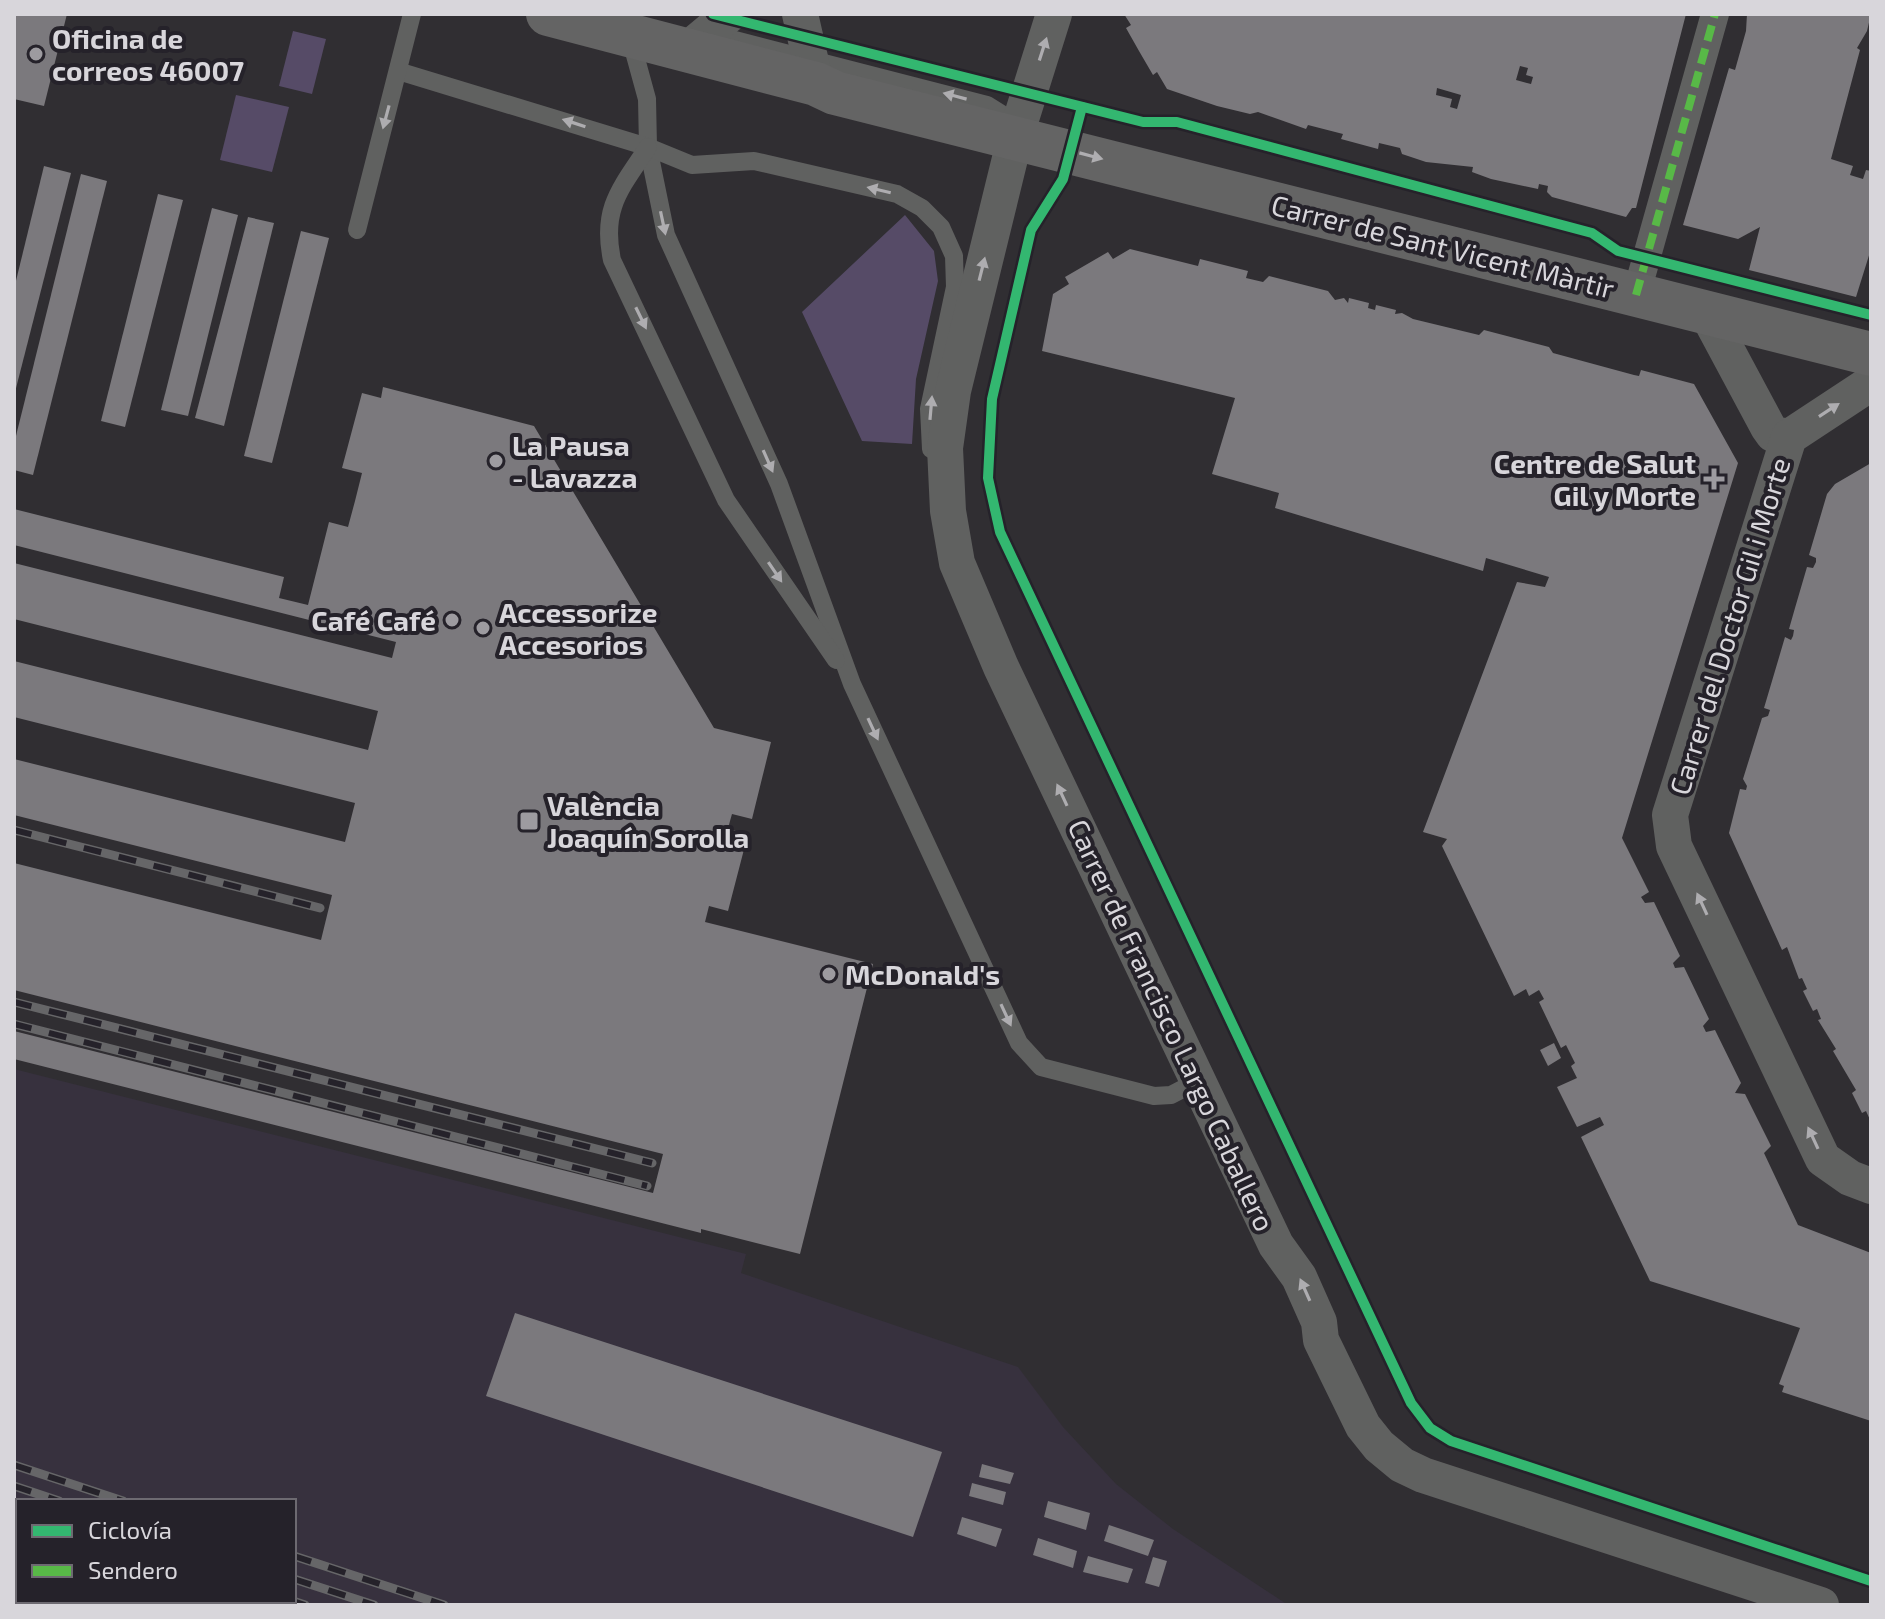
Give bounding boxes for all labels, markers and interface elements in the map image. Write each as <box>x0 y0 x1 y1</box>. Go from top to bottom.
place label: Oficina de correos 46007 <box>52 21 244 87</box>
one-way arrow <box>1037 37 1049 61</box>
marker: Oficina de correos 46007 <box>27 45 45 63</box>
one-way arrow <box>943 89 968 101</box>
one-way arrow <box>379 105 392 129</box>
one-way arrow <box>562 116 586 129</box>
one-way arrow <box>1078 151 1103 163</box>
one-way arrow <box>867 183 892 196</box>
street label: Carrer de Sant Vicent Màrtir <box>1268 187 1618 305</box>
one-way arrow <box>658 211 670 236</box>
one-way arrow <box>976 257 989 282</box>
one-way arrow <box>634 307 648 330</box>
one-way arrow <box>925 395 938 420</box>
one-way arrow <box>1819 403 1840 418</box>
place label: La Pausa - Lavazza <box>512 428 638 494</box>
place label: Centre de Salut Gil y Morte <box>1494 446 1696 512</box>
one-way arrow <box>761 449 775 472</box>
marker: La Pausa - Lavazza <box>487 452 505 470</box>
street label: Carrer del Doctor Gil i Morte <box>1661 453 1797 799</box>
marker: Centre de Salut Gil y Morte <box>1703 468 1725 490</box>
one-way arrow <box>767 561 782 583</box>
place label: Accessorize Accesorios <box>499 595 658 661</box>
place label: Café Café <box>311 603 436 637</box>
marker: Café Café <box>443 611 461 629</box>
marker: Accessorize Accesorios <box>474 619 492 637</box>
one-way arrow <box>866 717 880 741</box>
one-way arrow <box>1055 783 1069 807</box>
place label: València Joaquín Sorolla <box>547 788 749 854</box>
marker: València Joaquín Sorolla <box>518 810 540 832</box>
street label: Carrer de Francisco Largo Caballero <box>1061 814 1283 1236</box>
one-way arrow <box>1695 892 1709 915</box>
place label: McDonald's <box>845 957 1000 991</box>
marker: McDonald's <box>820 965 838 983</box>
one-way arrow <box>999 1004 1013 1027</box>
one-way arrow <box>1806 1127 1820 1150</box>
one-way arrow <box>1298 1278 1312 1302</box>
legend <box>16 1499 296 1603</box>
text: Ciclovía <box>88 1515 172 1544</box>
text: Sendero <box>88 1555 178 1584</box>

